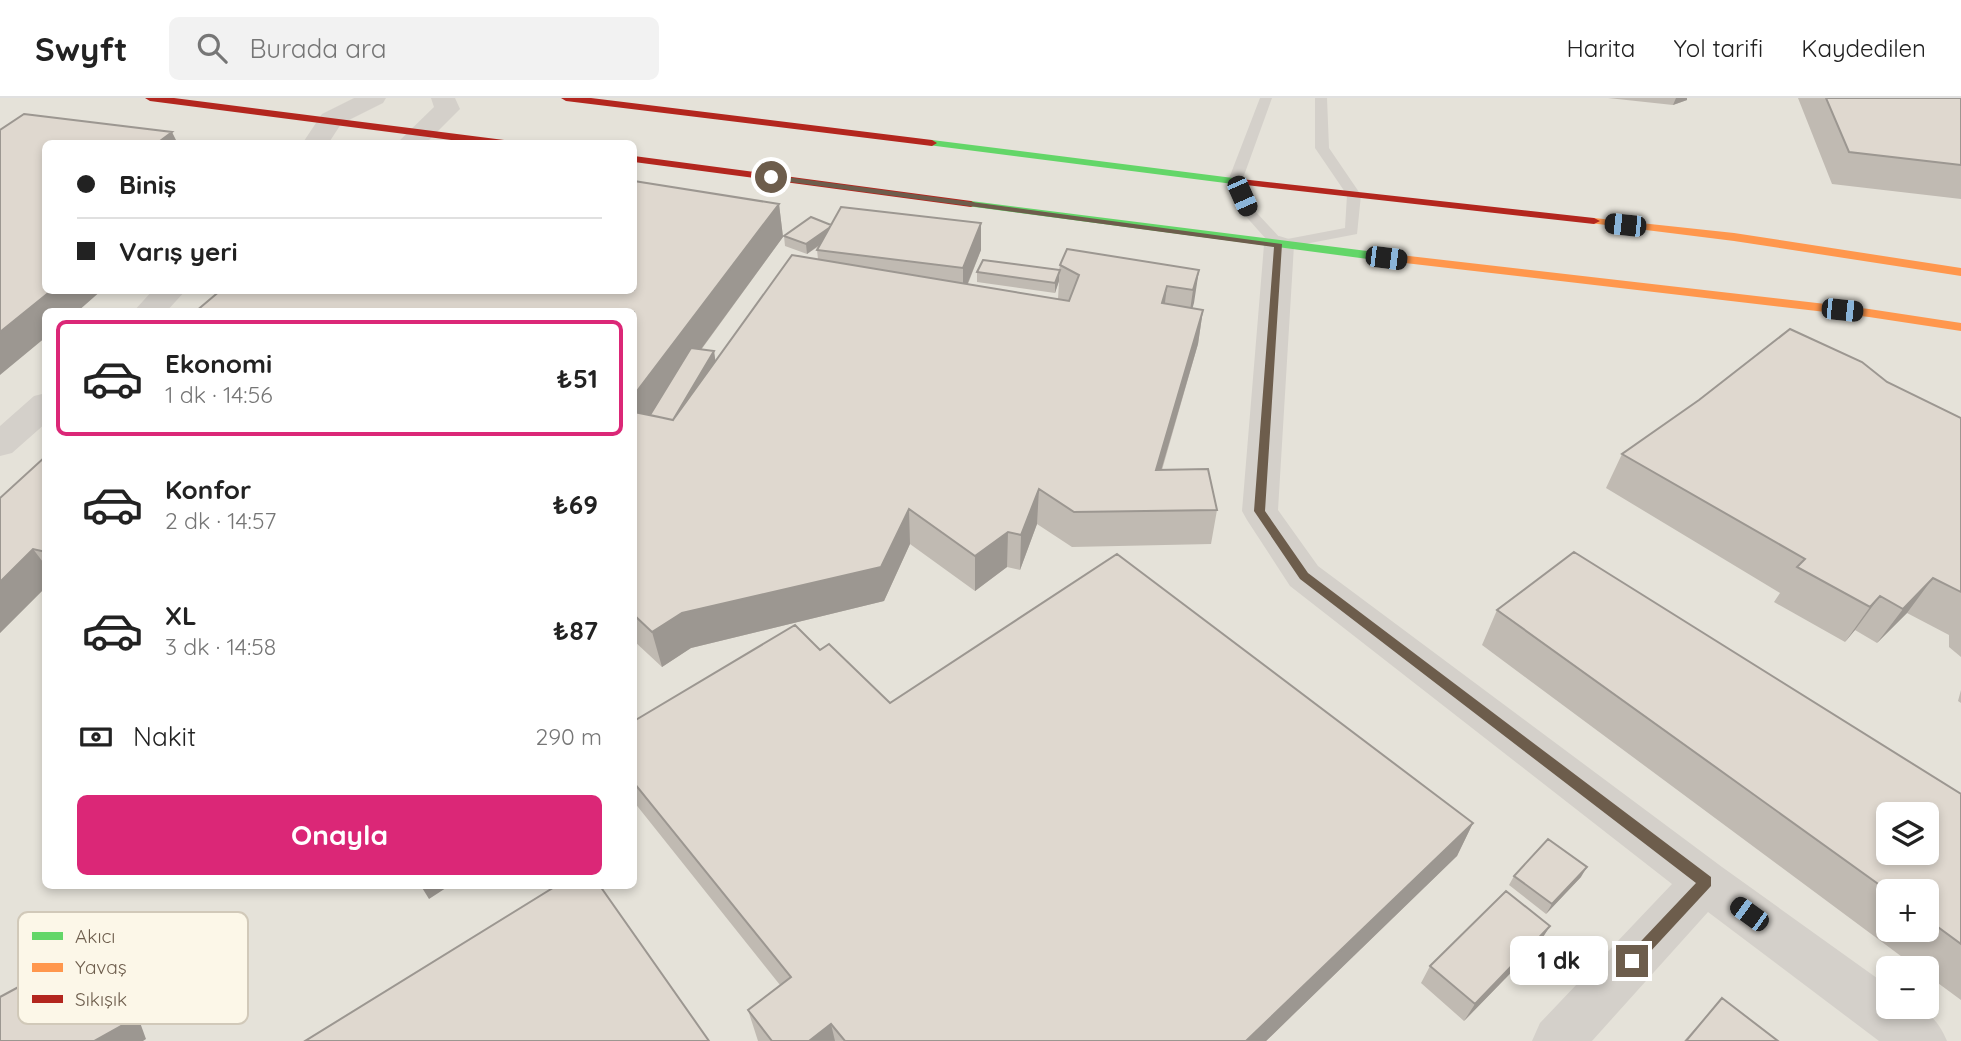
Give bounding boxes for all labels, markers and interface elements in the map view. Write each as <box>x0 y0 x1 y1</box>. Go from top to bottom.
search box <box>169 17 659 80</box>
text: Swyft <box>35 28 127 69</box>
icon: search <box>193 29 231 67</box>
text: Burada ara <box>249 32 386 65</box>
text: Harita <box>1567 33 1635 63</box>
text: Yol tarifi <box>1673 33 1763 63</box>
text: Kaydedilen <box>1801 33 1926 63</box>
route start <box>755 161 787 193</box>
text: Biniş <box>119 168 176 201</box>
car <box>1224 173 1261 219</box>
car <box>1604 212 1647 238</box>
text: Varış yeri <box>119 235 238 268</box>
car <box>1364 245 1409 271</box>
car <box>1821 297 1864 323</box>
icon: car <box>81 347 144 410</box>
text: Ekonomi <box>165 347 272 380</box>
text: ₺51 <box>556 362 598 395</box>
text: 1 dk · 14:56 <box>165 380 273 409</box>
icon: car <box>81 473 144 536</box>
text: Konfor <box>165 473 251 506</box>
text: ₺69 <box>552 488 598 521</box>
text: 2 dk · 14:57 <box>165 506 276 535</box>
icon: car <box>81 599 144 662</box>
text: XL <box>165 599 197 632</box>
text: ₺87 <box>553 614 598 647</box>
text: 3 dk · 14:58 <box>165 632 276 661</box>
icon: cash <box>77 718 115 756</box>
text: Nakit <box>133 720 196 753</box>
text: 290 m <box>535 722 602 751</box>
button: Onayla <box>77 795 602 875</box>
map controls <box>1876 802 1939 1019</box>
button: layers <box>1876 802 1939 865</box>
button: + <box>1876 879 1939 942</box>
car <box>1726 893 1773 935</box>
legend <box>18 912 248 1024</box>
text: Akıcı <box>75 924 115 948</box>
callout: 1 dk <box>1510 936 1608 986</box>
route end <box>1616 945 1648 977</box>
text: 1 dk <box>1538 946 1580 975</box>
text: Yavaş <box>75 955 127 979</box>
button: − <box>1876 956 1939 1019</box>
text: Sıkışık <box>75 987 127 1011</box>

